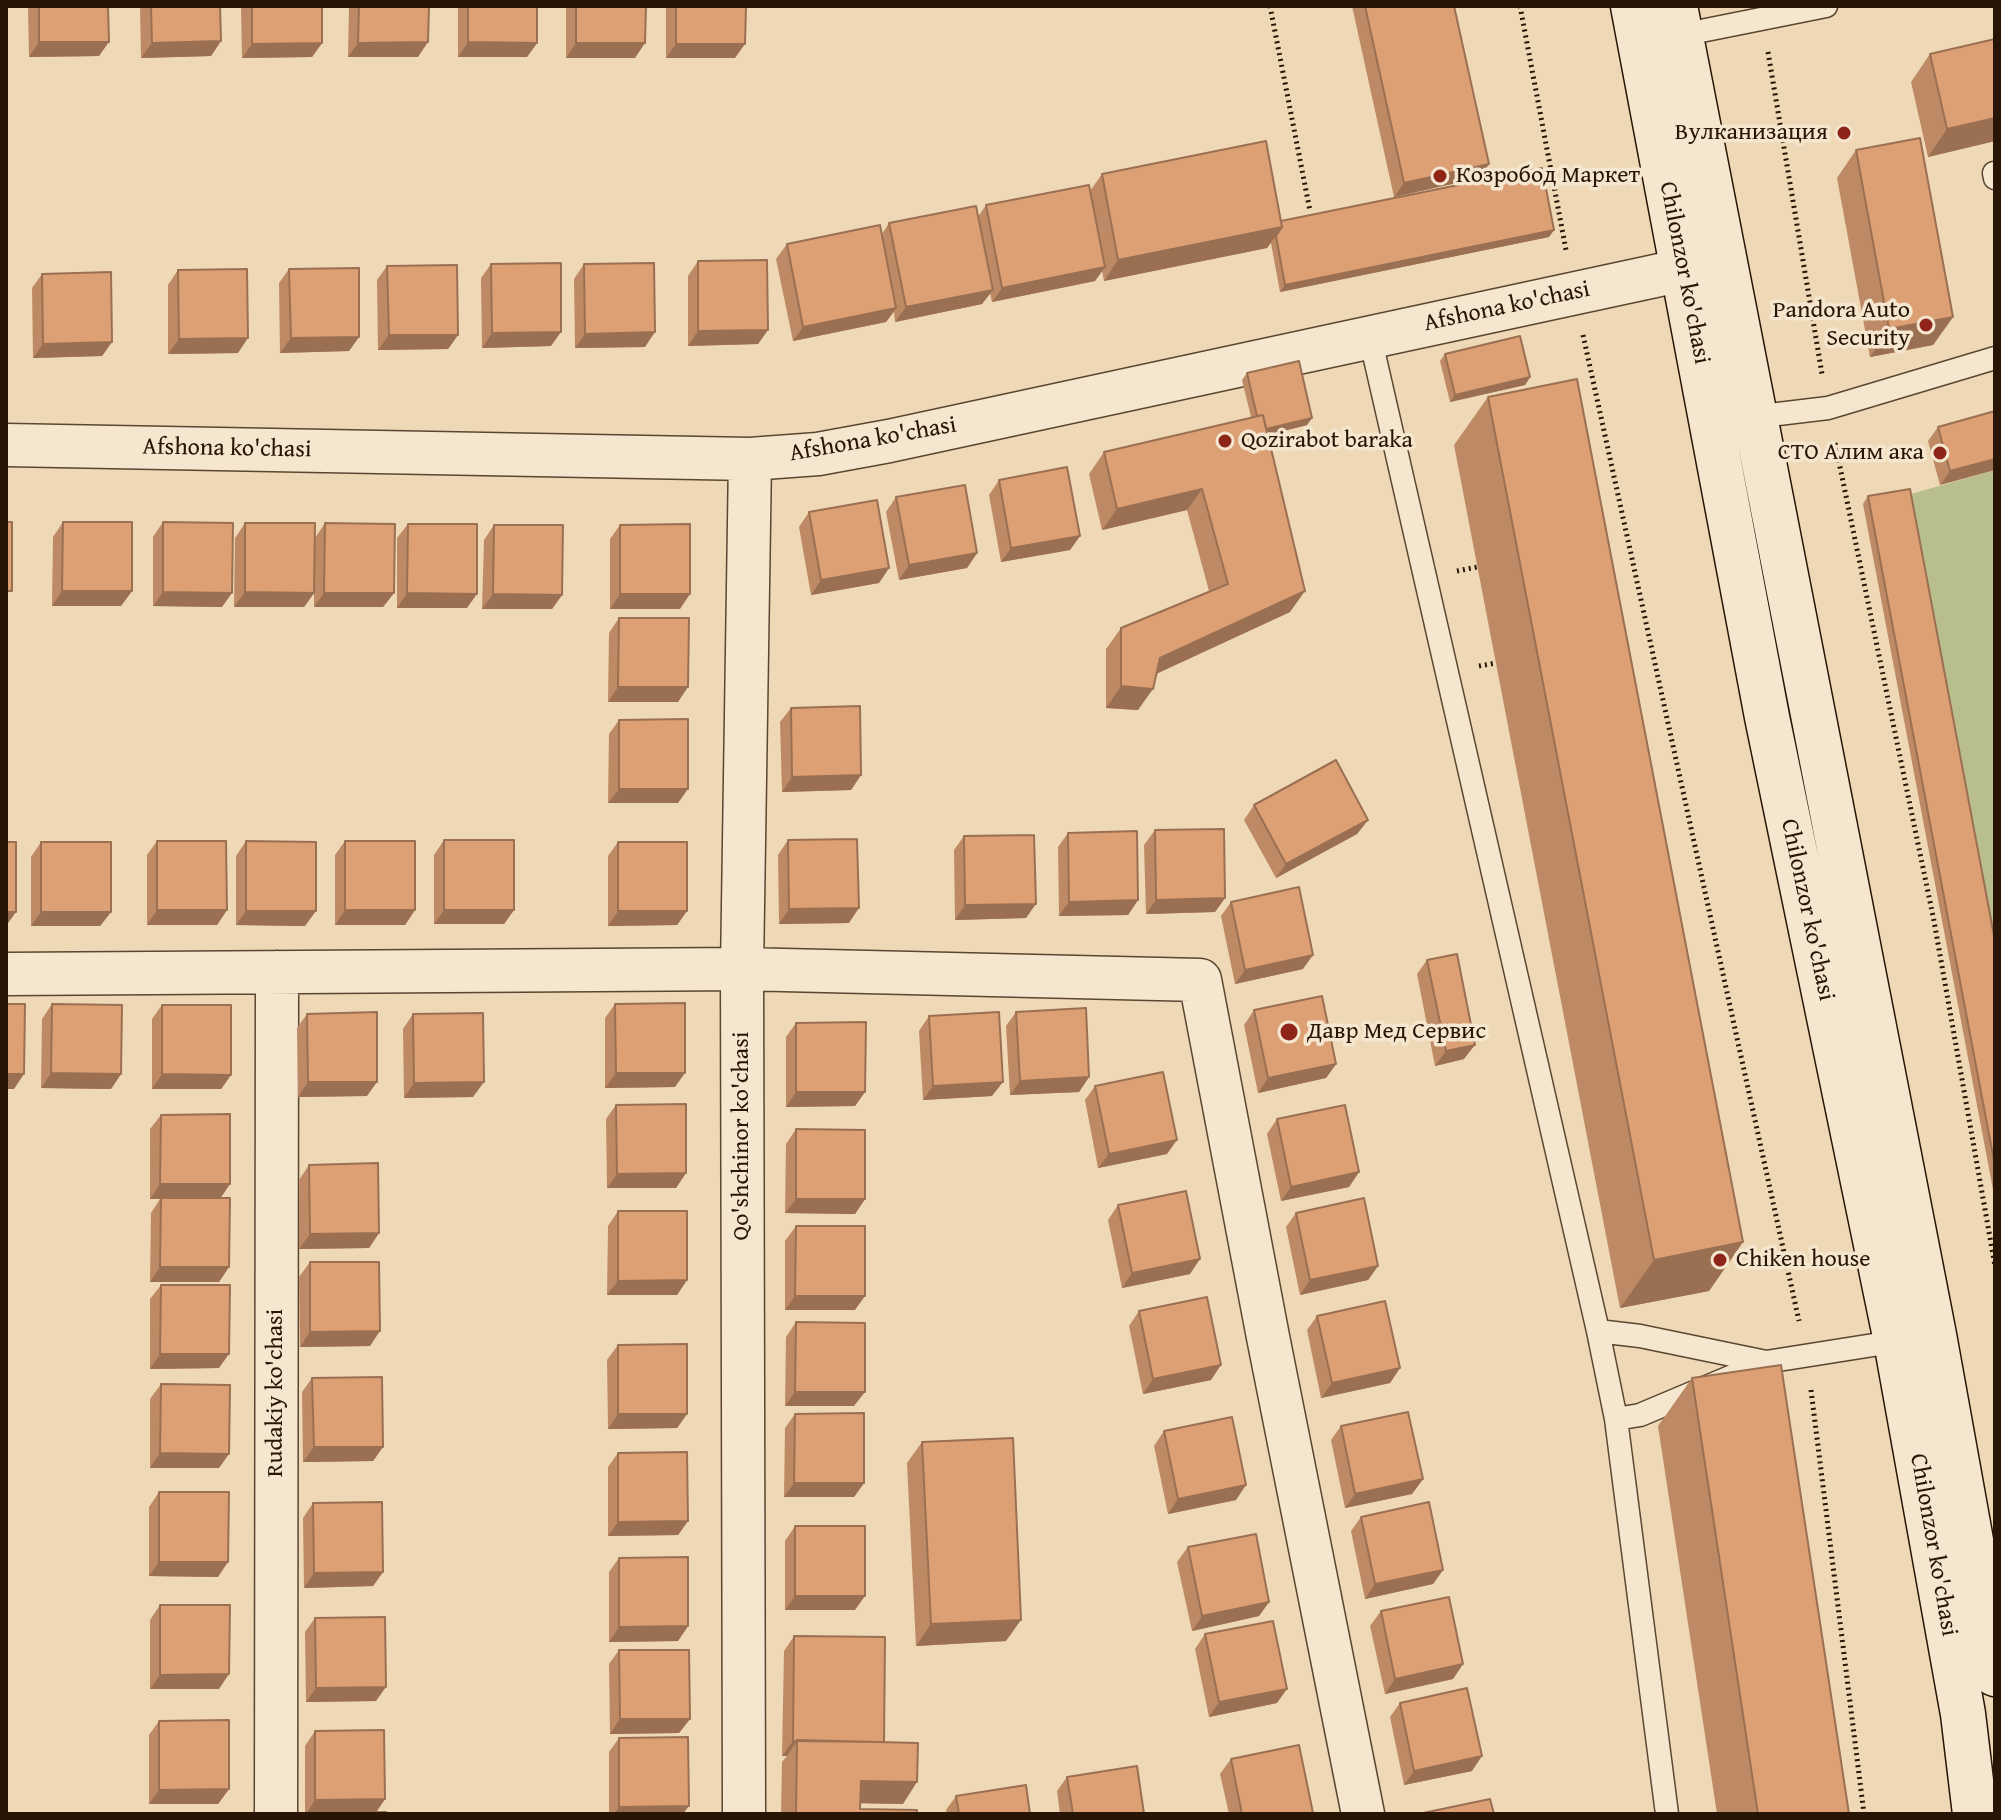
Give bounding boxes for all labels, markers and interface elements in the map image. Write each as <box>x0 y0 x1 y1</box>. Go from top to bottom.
place label: Вулканизация <box>1675 119 1828 147</box>
marker: Вулканизация <box>1835 124 1853 142</box>
place label: Козробод Маркет <box>1456 162 1640 190</box>
marker: Козробод Маркет <box>1431 167 1449 185</box>
street label: Chilonzor ko'chasi <box>1652 179 1716 367</box>
street label: Afshona ko'chasi <box>1421 275 1593 339</box>
place label: Pandora Auto Security <box>1773 297 1910 353</box>
marker: Pandora Auto Security <box>1917 316 1935 334</box>
street label: Afshona ko'chasi <box>787 411 959 469</box>
place label: Qozirabot baraka <box>1241 427 1413 455</box>
marker: Qozirabot baraka <box>1216 432 1234 450</box>
street label: Afshona ko'chasi <box>142 433 312 465</box>
place label: СТО Алим ака <box>1778 439 1924 467</box>
marker: СТО Алим ака <box>1931 444 1949 462</box>
street label: Chilonzor ko'chasi <box>1774 816 1840 1004</box>
place label: Давр Мед Сервис <box>1307 1018 1486 1046</box>
marker: Давр Мед Сервис <box>1278 1021 1300 1043</box>
street label: Qo'shchinor ko'chasi <box>728 1032 756 1240</box>
place label: Chiken house <box>1736 1246 1870 1274</box>
marker: Chiken house <box>1711 1251 1729 1269</box>
street label: Rudakiy ko'chasi <box>262 1309 290 1477</box>
street label: Chilonzor ko'chasi <box>1903 1451 1963 1639</box>

